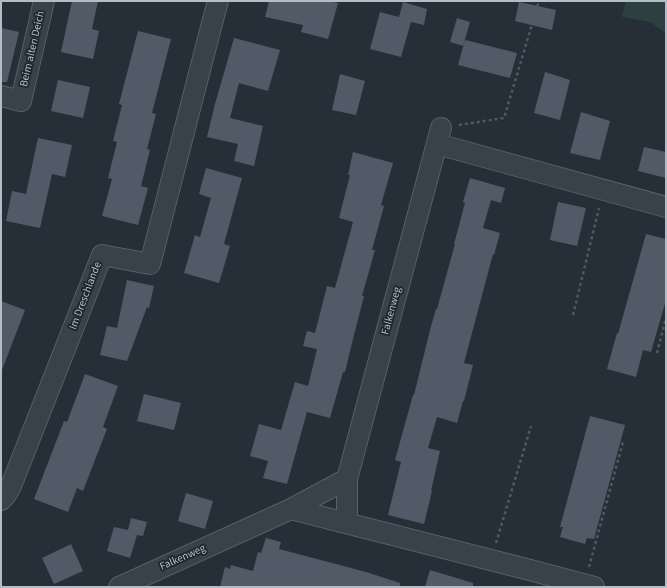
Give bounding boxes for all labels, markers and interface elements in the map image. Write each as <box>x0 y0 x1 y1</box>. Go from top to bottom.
street label: Beim alten Deich <box>18 10 48 88</box>
street label: Im Dreschlande <box>67 260 105 332</box>
street label: Falkenweg <box>379 286 405 336</box>
street label: Falkenweg <box>158 542 208 574</box>

